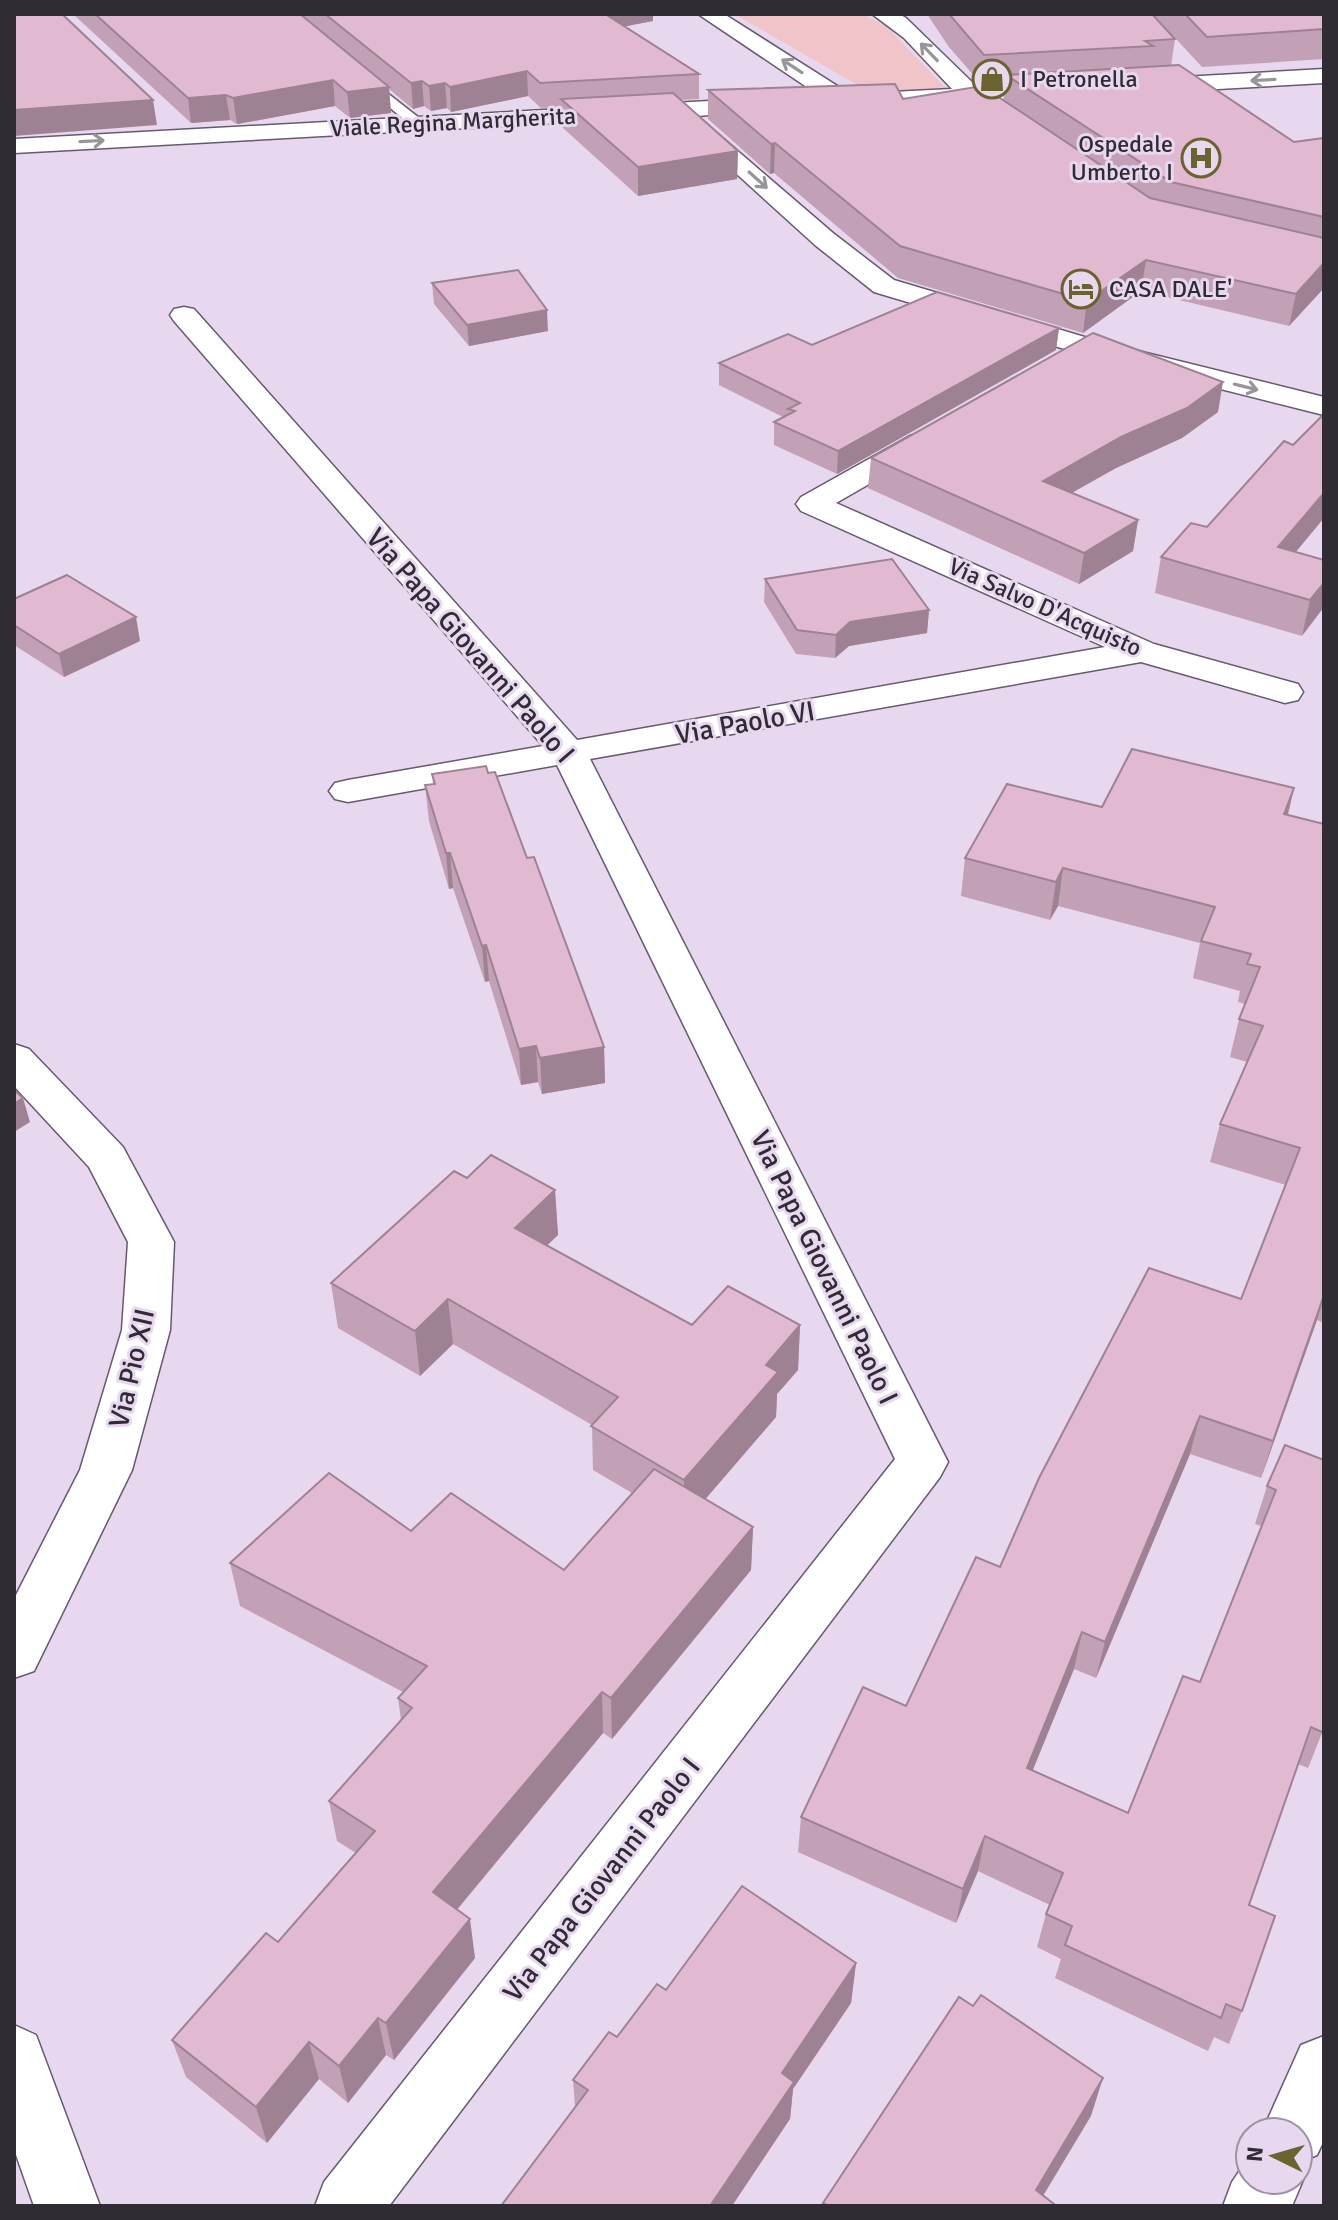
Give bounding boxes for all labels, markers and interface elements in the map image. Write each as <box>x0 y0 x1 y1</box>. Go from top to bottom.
one-way arrow <box>919 42 938 62</box>
one-way arrow <box>781 58 804 74</box>
shop icon: I Petronella <box>971 58 1013 100</box>
place label: I Petronella <box>1020 64 1138 94</box>
one-way arrow <box>1250 73 1277 88</box>
street label: Viale Regina Margherita <box>329 101 577 143</box>
place label: Ospedale Umberto I <box>1071 129 1173 187</box>
one-way arrow <box>78 134 105 149</box>
hospital icon: Ospedale Umberto I <box>1180 137 1222 179</box>
one-way arrow <box>748 171 768 189</box>
hotel icon: CASA DALE' <box>1060 268 1102 310</box>
place label: CASA DALE' <box>1109 274 1232 304</box>
one-way arrow <box>1232 380 1258 395</box>
street label: Via Papa Giovanni Paolo I <box>359 521 582 770</box>
street label: Via Salvo D'Acquisto <box>944 551 1146 663</box>
street label: Via Paolo VI <box>673 694 818 752</box>
street label: Via Papa Giovanni Paolo I <box>743 1125 905 1410</box>
street label: Via Pio XII <box>102 1305 162 1431</box>
street label: Via Papa Giovanni Paolo I <box>496 1751 708 2009</box>
north arrow <box>1234 2116 1314 2196</box>
text: N <box>1240 2145 1269 2163</box>

